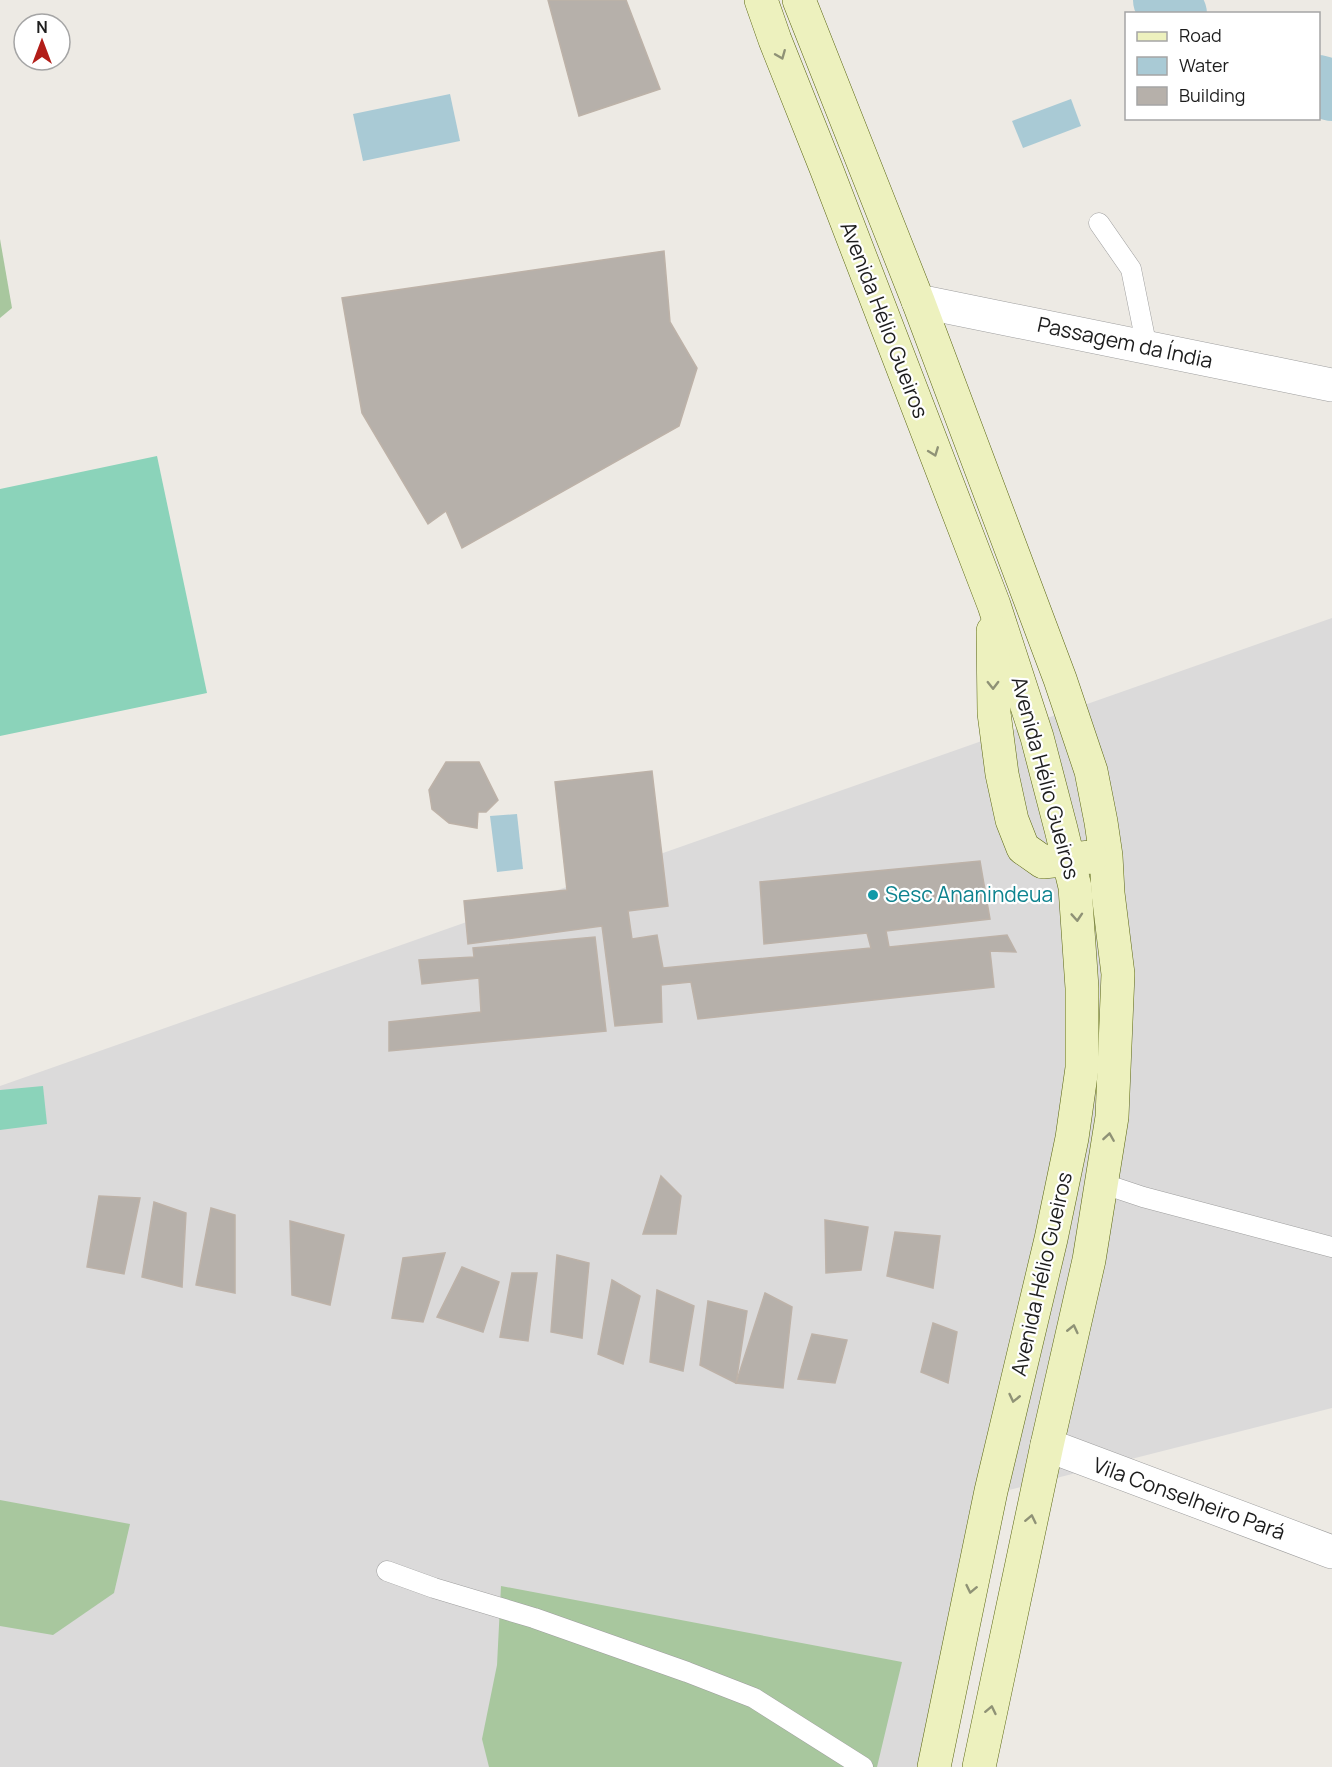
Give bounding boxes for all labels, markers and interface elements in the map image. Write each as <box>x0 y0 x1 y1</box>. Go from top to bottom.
north arrow <box>12 12 72 72</box>
legend <box>1125 12 1320 120</box>
text: N <box>36 16 48 38</box>
text: Road <box>1179 23 1222 47</box>
one-way arrow <box>774 49 786 60</box>
text: Water <box>1179 53 1229 77</box>
text: Building <box>1179 83 1245 107</box>
street label: Avenida Hélio Gueiros <box>834 217 935 422</box>
street label: Passagem da Índia <box>1035 310 1215 374</box>
one-way arrow <box>927 447 940 457</box>
street label: Avenida Hélio Gueiros <box>1005 673 1086 882</box>
one-way arrow <box>987 680 1000 689</box>
place label: Sesc Ananindeua <box>885 880 1053 908</box>
marker: Sesc Ananindeua <box>866 888 880 902</box>
one-way arrow <box>1070 912 1083 921</box>
one-way arrow <box>1102 1132 1114 1141</box>
street label: Avenida Hélio Gueiros <box>1004 1169 1078 1379</box>
one-way arrow <box>1066 1324 1079 1334</box>
one-way arrow <box>1008 1393 1021 1403</box>
street label: Vila Conselheiro Pará <box>1089 1450 1289 1546</box>
one-way arrow <box>1024 1514 1037 1524</box>
one-way arrow <box>965 1583 978 1593</box>
one-way arrow <box>984 1705 997 1715</box>

